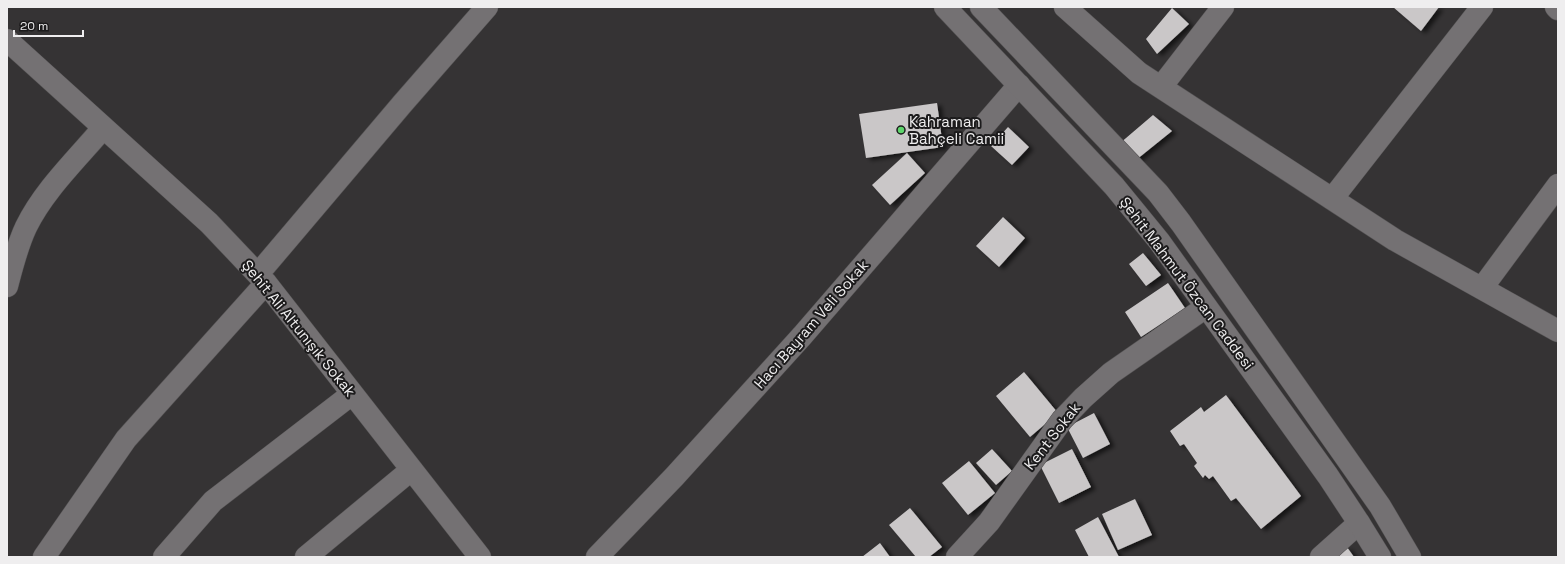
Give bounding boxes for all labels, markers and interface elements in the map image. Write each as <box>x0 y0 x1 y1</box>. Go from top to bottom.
scale bar <box>14 12 83 38</box>
text: 20 m <box>20 18 48 34</box>
place label: Kahraman Bahçeli Camii <box>909 112 1004 148</box>
marker: Kahraman Bahçeli Camii <box>896 125 906 135</box>
street label: Şehit Mahmut Özcan Caddesi <box>1116 193 1258 373</box>
street label: Şehit Ali Altunışık Sokak <box>238 256 360 400</box>
street label: Hacı Bayram Veli Sokak <box>750 256 872 392</box>
street label: Kent Sokak <box>1020 398 1084 474</box>

